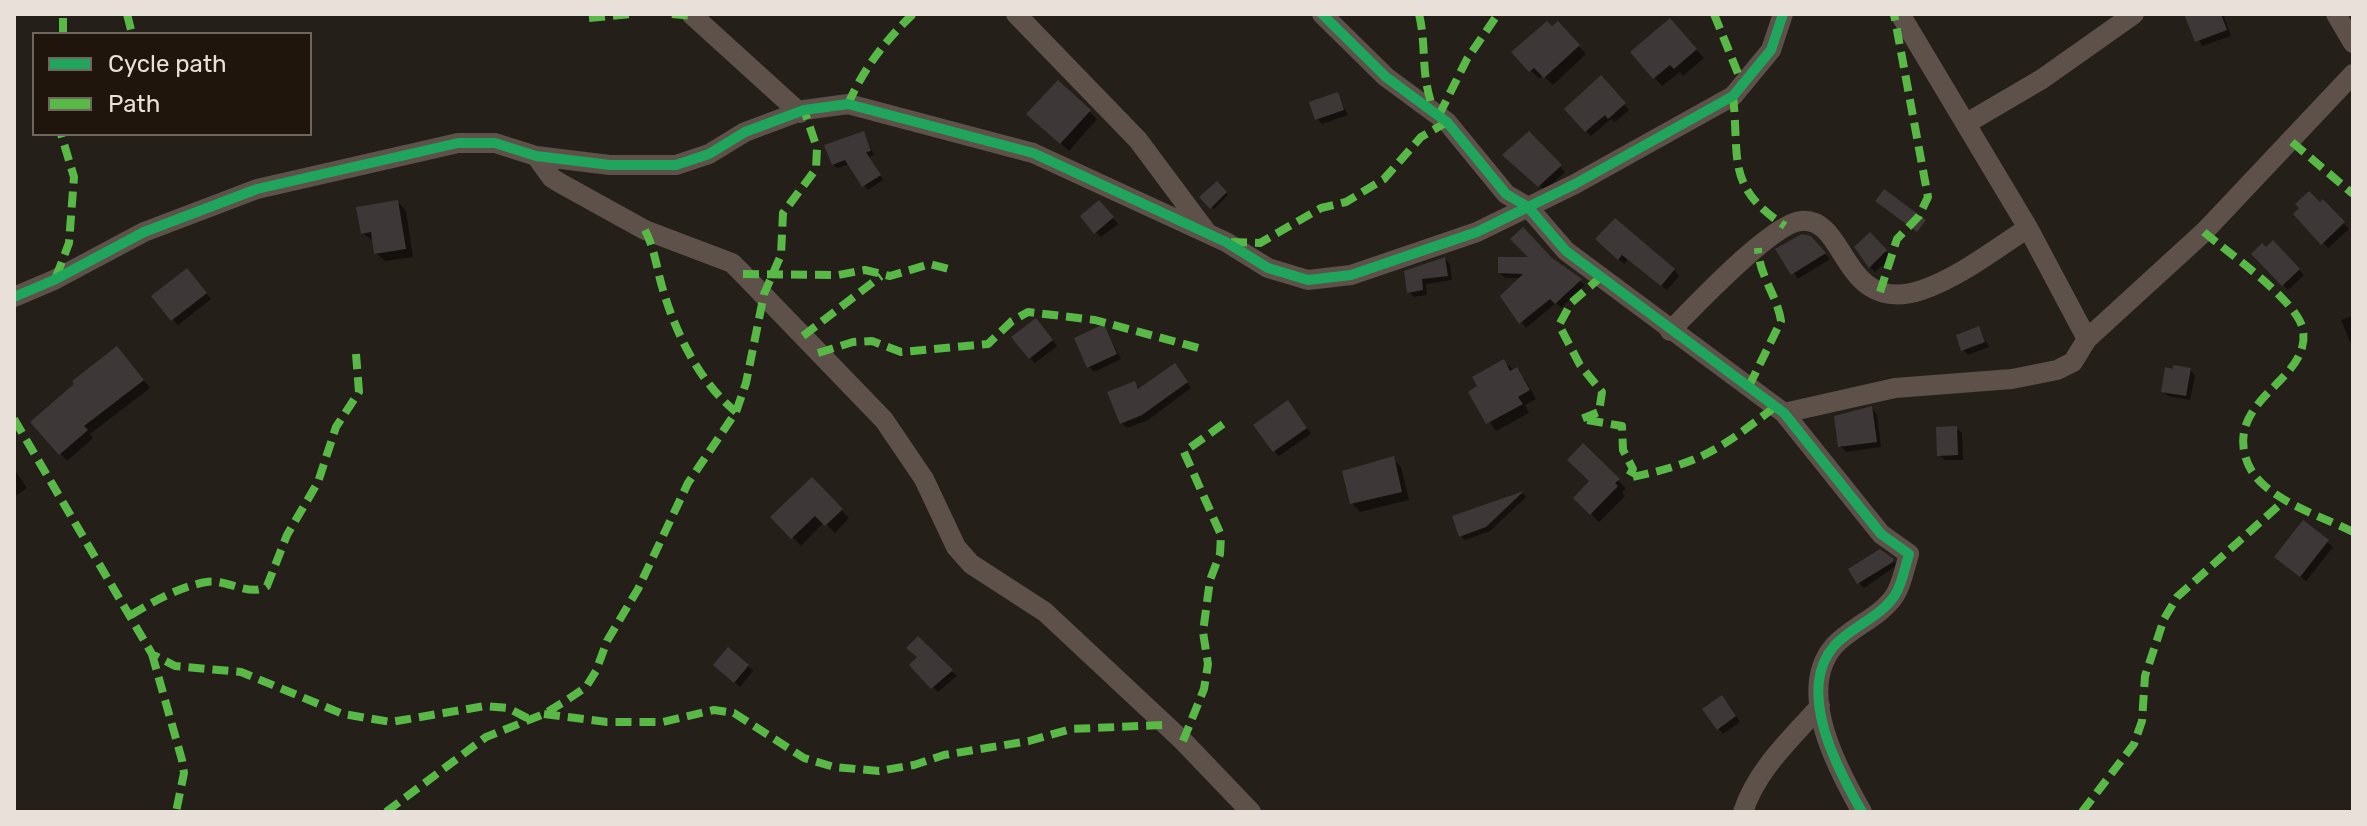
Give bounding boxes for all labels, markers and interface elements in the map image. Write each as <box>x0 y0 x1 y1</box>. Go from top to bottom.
legend <box>32 32 312 136</box>
text: Cycle path <box>108 50 227 78</box>
text: Path <box>108 90 160 118</box>

